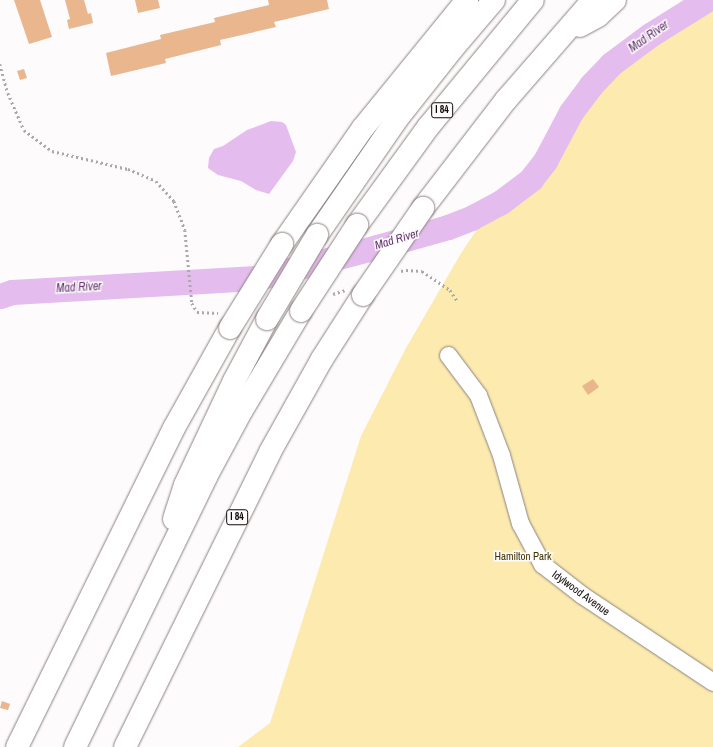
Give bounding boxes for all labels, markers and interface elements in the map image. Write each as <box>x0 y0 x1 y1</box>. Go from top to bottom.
water label: Mad River <box>626 18 672 56</box>
road number: I 84 <box>431 102 453 118</box>
water label: Mad River <box>373 226 421 254</box>
water label: Mad River <box>56 280 102 296</box>
road number: I 84 <box>226 509 248 525</box>
park label: Hamilton Park <box>494 549 552 563</box>
street label: Idylwood Avenue <box>549 568 613 618</box>

